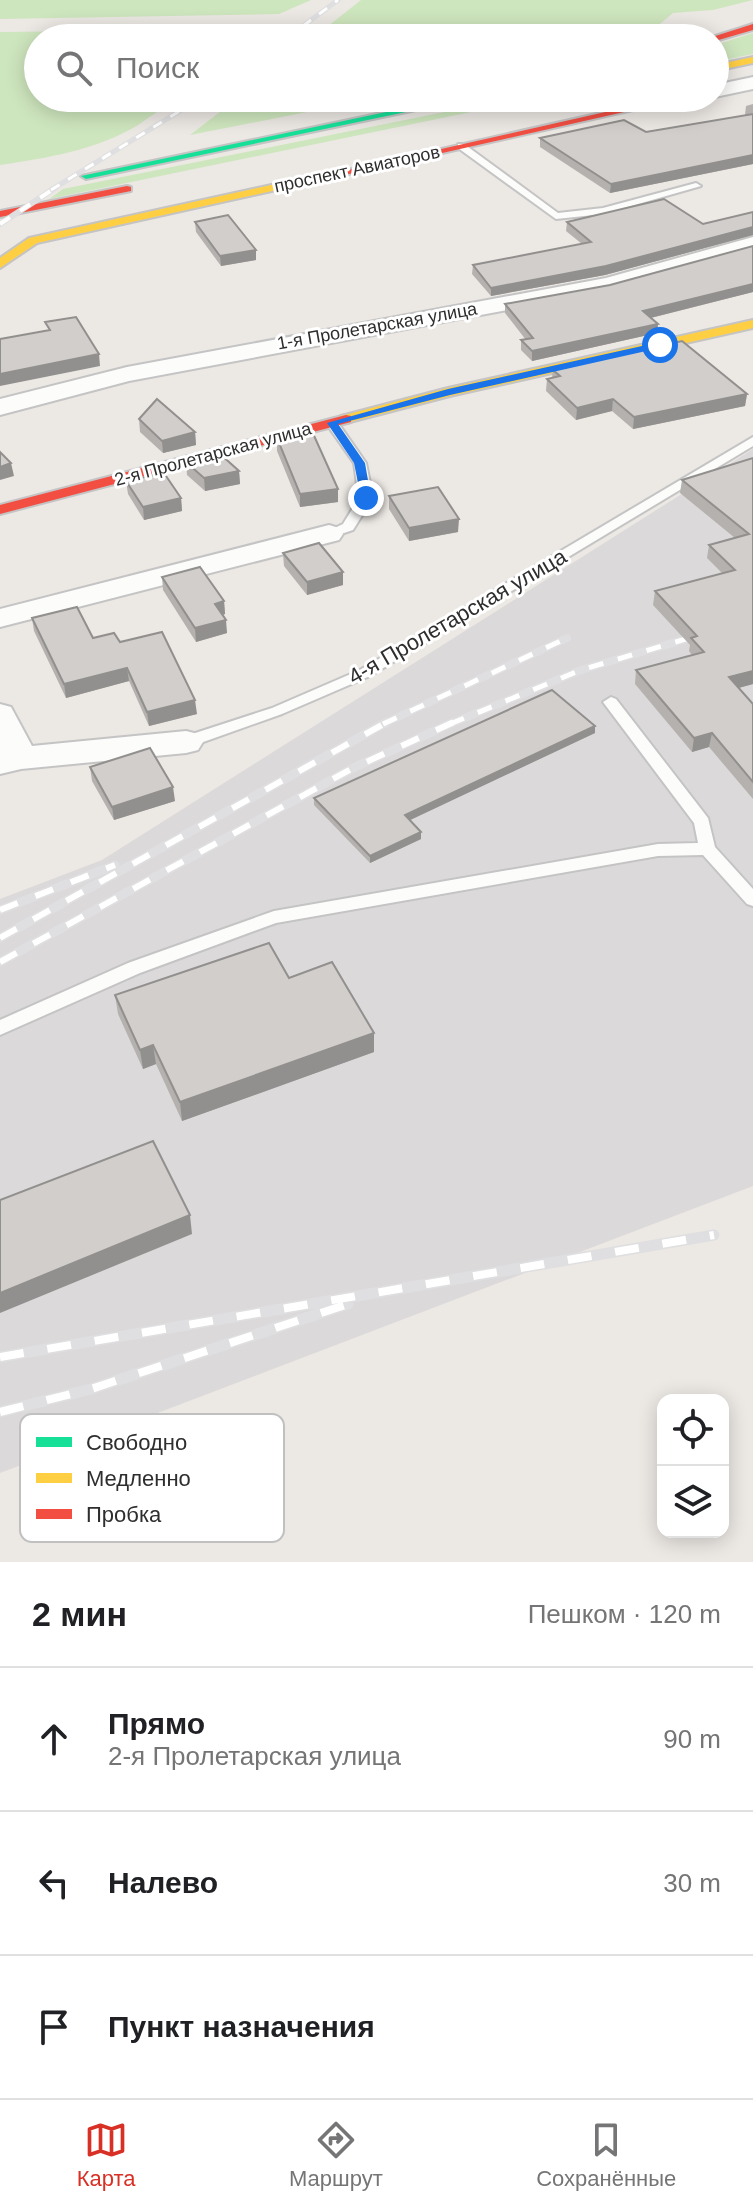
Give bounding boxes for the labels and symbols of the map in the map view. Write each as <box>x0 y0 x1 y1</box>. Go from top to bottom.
street label: проспект Авиаторов <box>272 142 442 196</box>
street label: 1-я Пролетарская улица <box>275 298 480 353</box>
route start <box>642 327 678 363</box>
street label: 2-я Пролетарская улица <box>112 418 314 490</box>
route end <box>348 480 384 516</box>
street label: 4-я Пролетарская улица <box>344 543 571 689</box>
legend <box>20 1414 284 1542</box>
text: Свободно <box>86 1430 187 1455</box>
text: Медленно <box>86 1466 191 1491</box>
text: Пробка <box>86 1502 162 1527</box>

